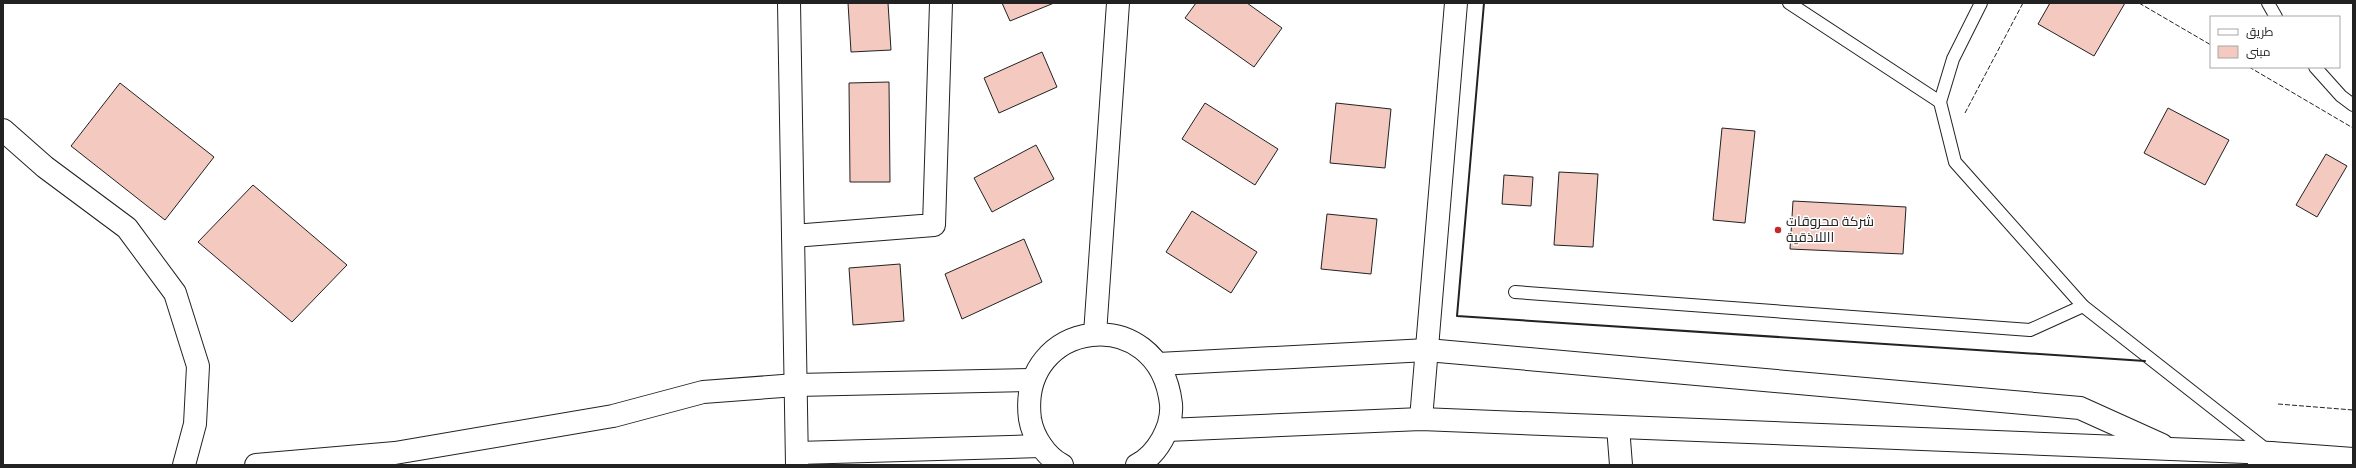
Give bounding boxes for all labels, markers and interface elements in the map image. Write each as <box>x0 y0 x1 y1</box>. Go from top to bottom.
legend <box>2210 16 2340 68</box>
text: طريق <box>2246 24 2274 41</box>
text: مبنى <box>2246 44 2271 61</box>
place label: شركة محروقات االلاذقية <box>1786 212 1874 248</box>
marker: شركة محروقات االلاذقية <box>1773 225 1783 235</box>

